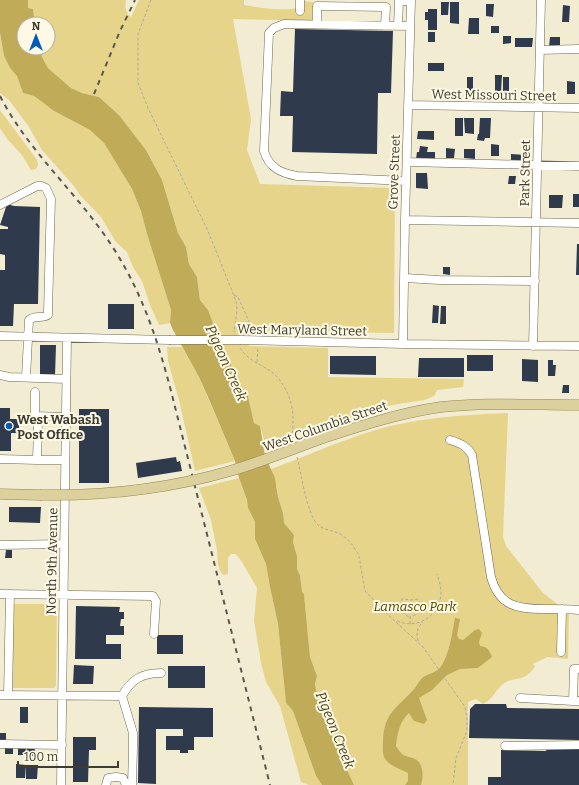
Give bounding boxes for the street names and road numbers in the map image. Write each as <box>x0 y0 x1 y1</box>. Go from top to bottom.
street label: West Missouri Street <box>431 86 557 104</box>
street label: Grove Street <box>385 134 403 210</box>
street label: Park Street <box>517 139 533 206</box>
street label: West Maryland Street <box>237 321 367 339</box>
street label: West Columbia Street <box>261 398 389 454</box>
street label: North 9th Avenue <box>44 507 60 615</box>

